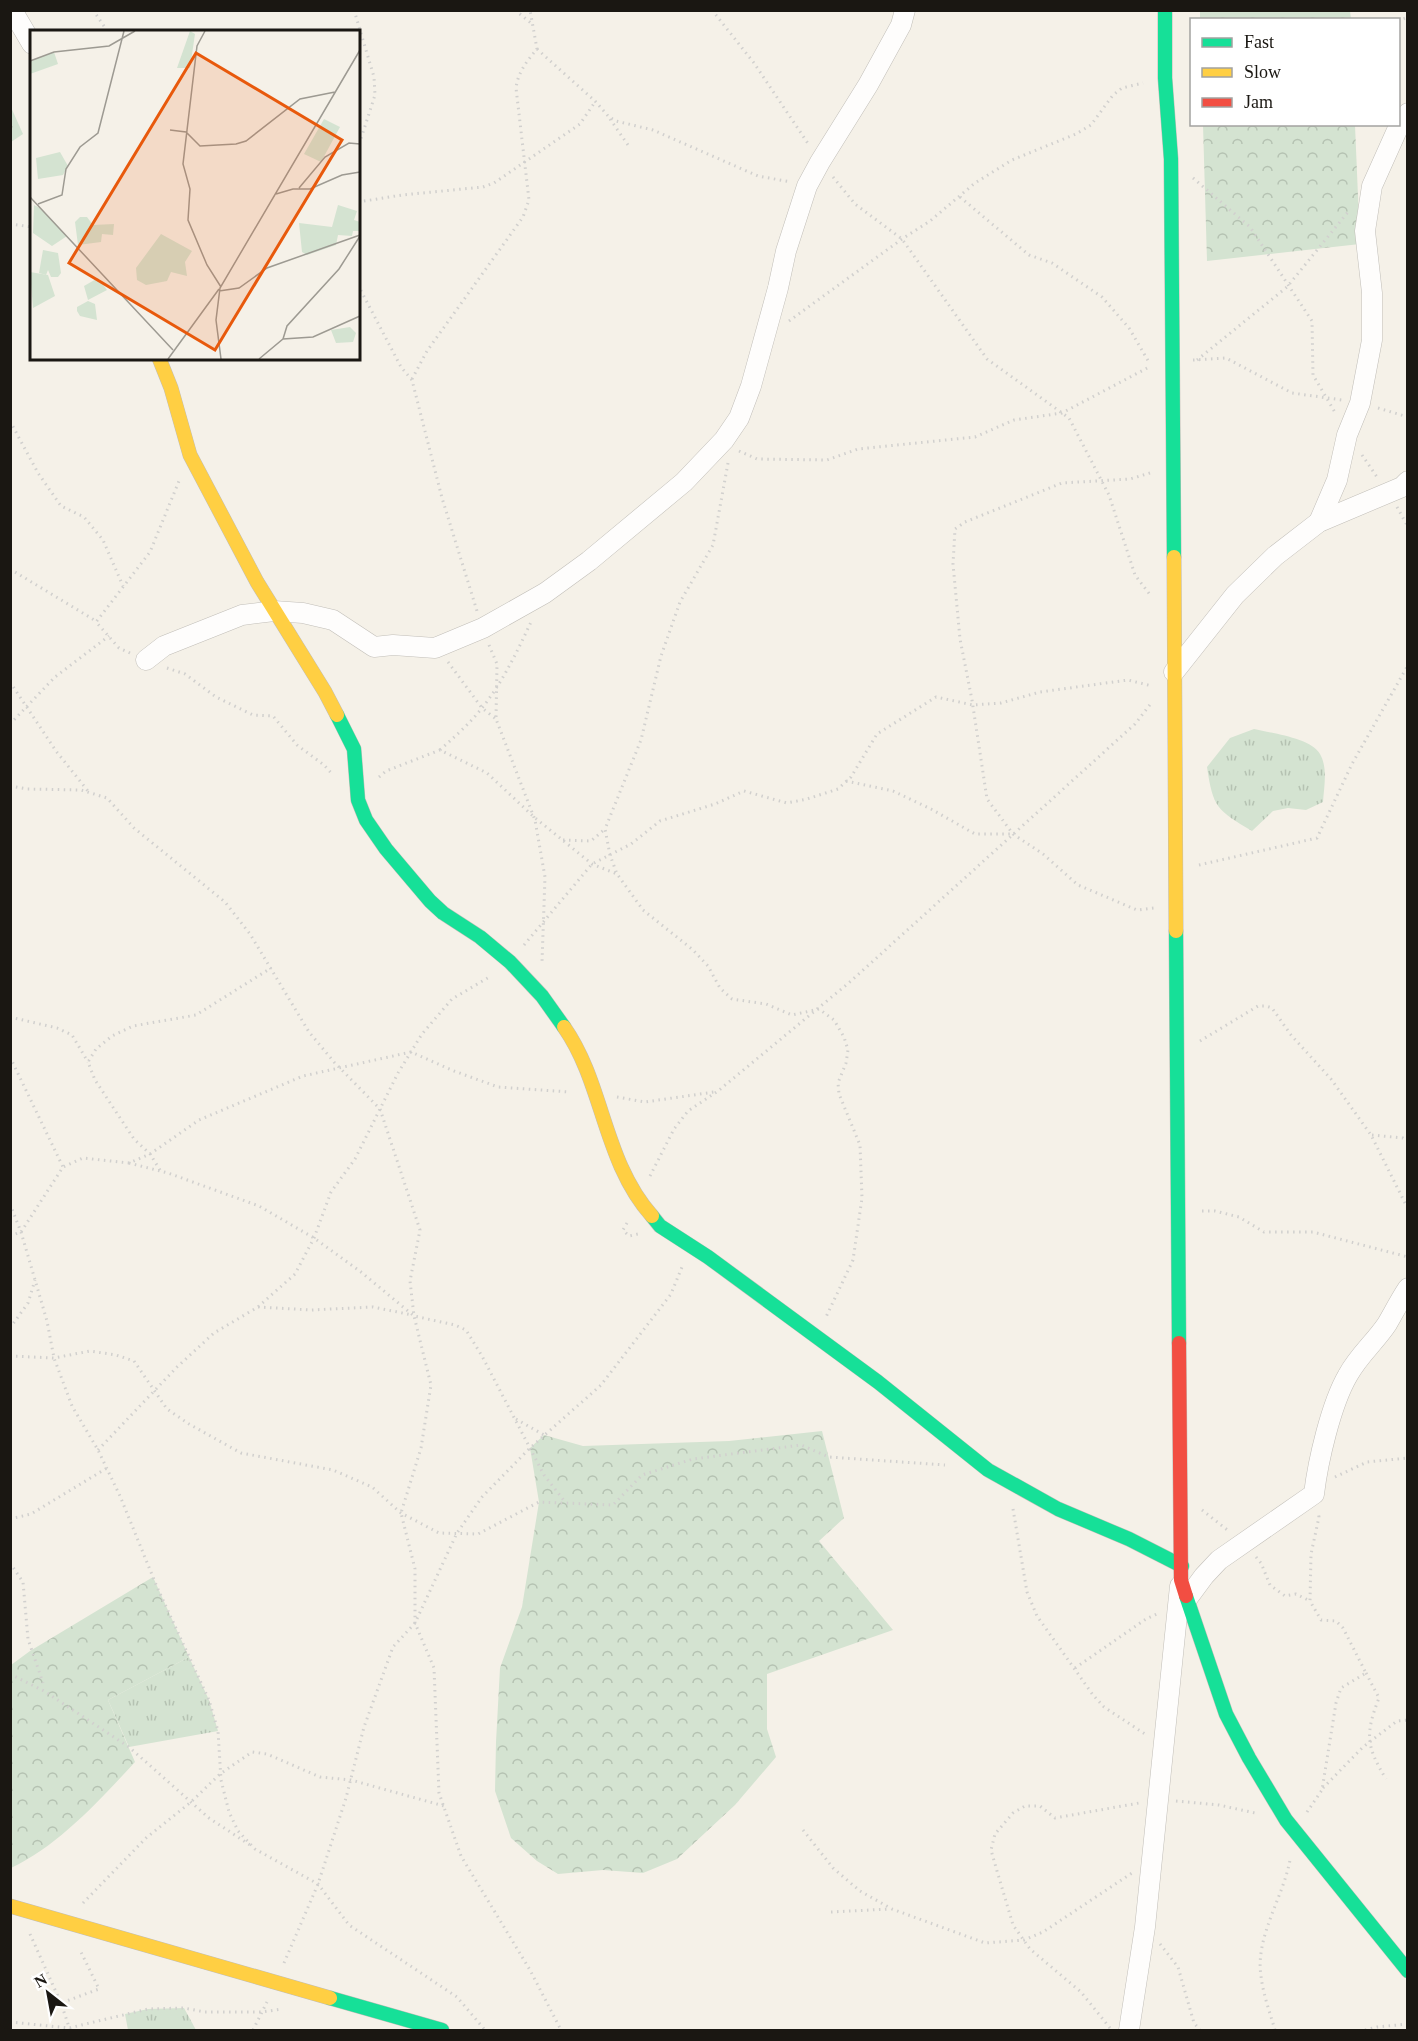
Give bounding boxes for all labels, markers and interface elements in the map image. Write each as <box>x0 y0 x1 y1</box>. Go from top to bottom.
legend <box>1190 18 1400 126</box>
inset map <box>30 30 360 360</box>
text: Fast <box>1244 32 1274 52</box>
text: Slow <box>1244 62 1281 82</box>
text: Jam <box>1244 92 1273 112</box>
north arrow <box>18 1963 78 2023</box>
text: N <box>31 1970 50 1991</box>

